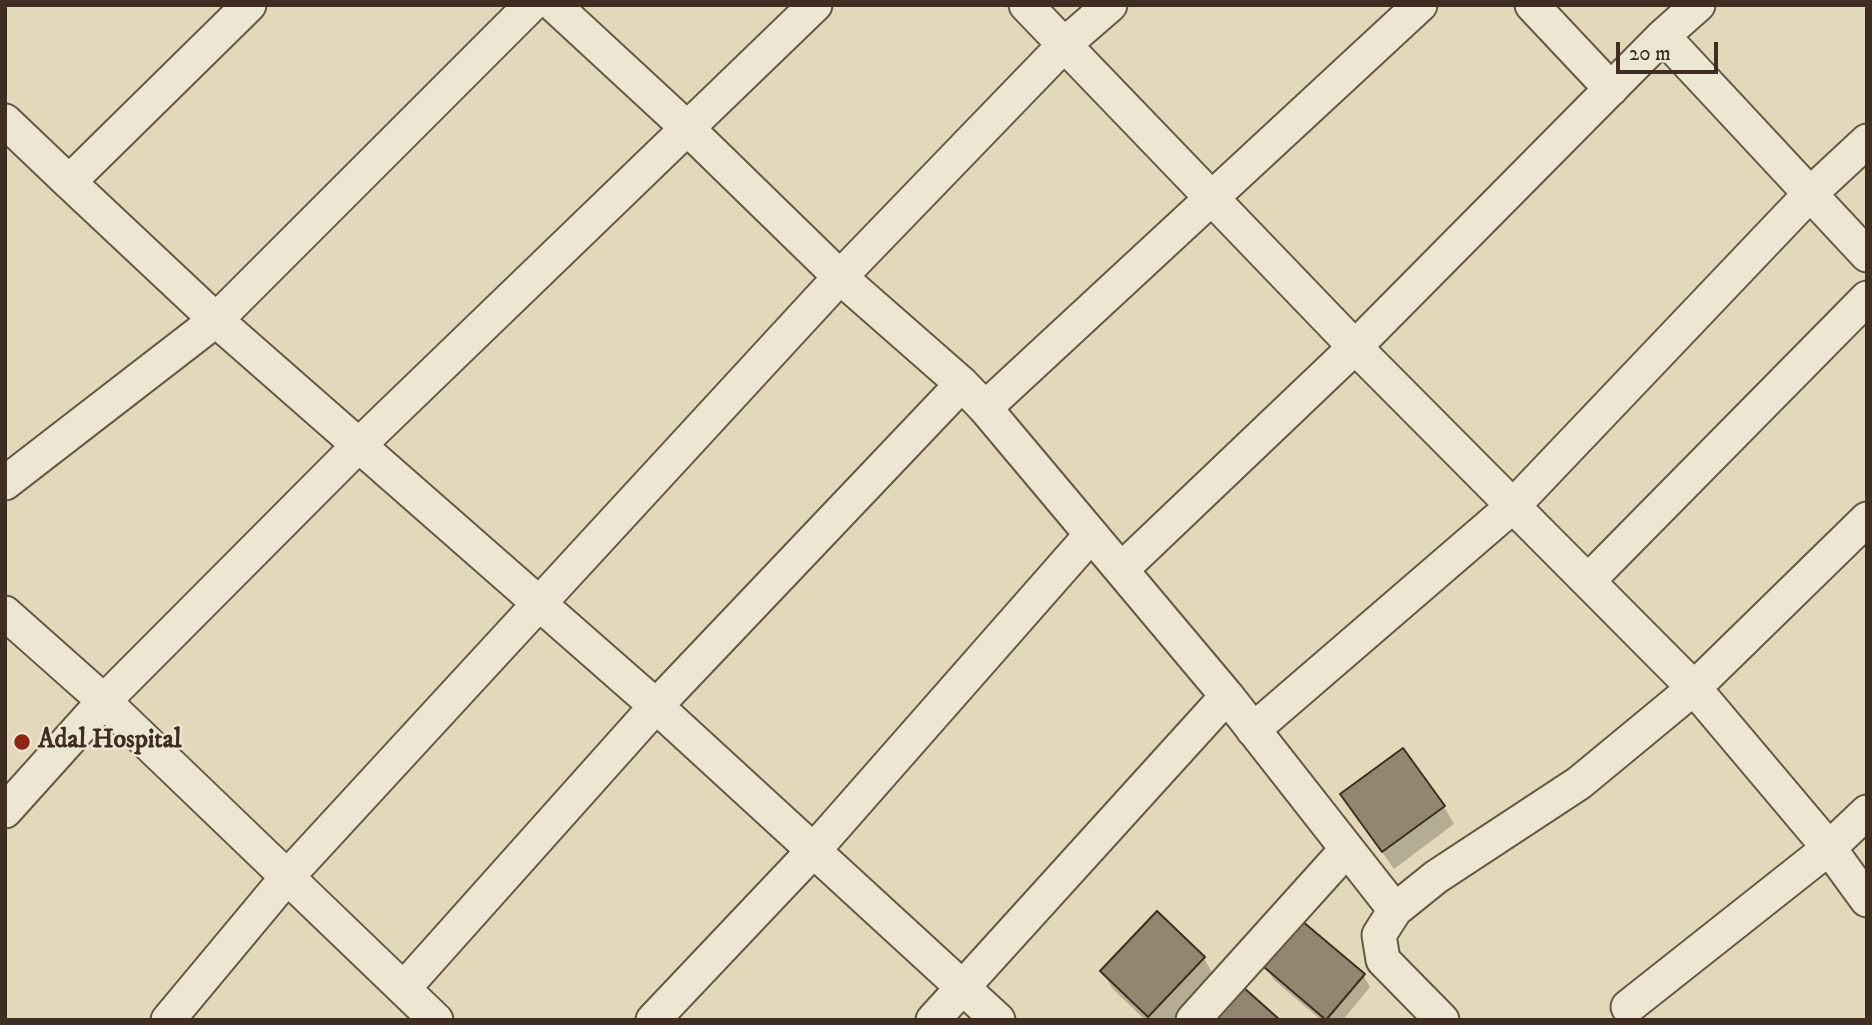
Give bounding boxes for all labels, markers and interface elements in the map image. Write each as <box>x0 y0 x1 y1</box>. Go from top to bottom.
scale bar <box>1620 28 1722 72</box>
text: 20 m <box>1629 41 1671 67</box>
place label: Adal Hospital <box>38 726 182 758</box>
marker: Adal Hospital <box>12 732 32 752</box>

